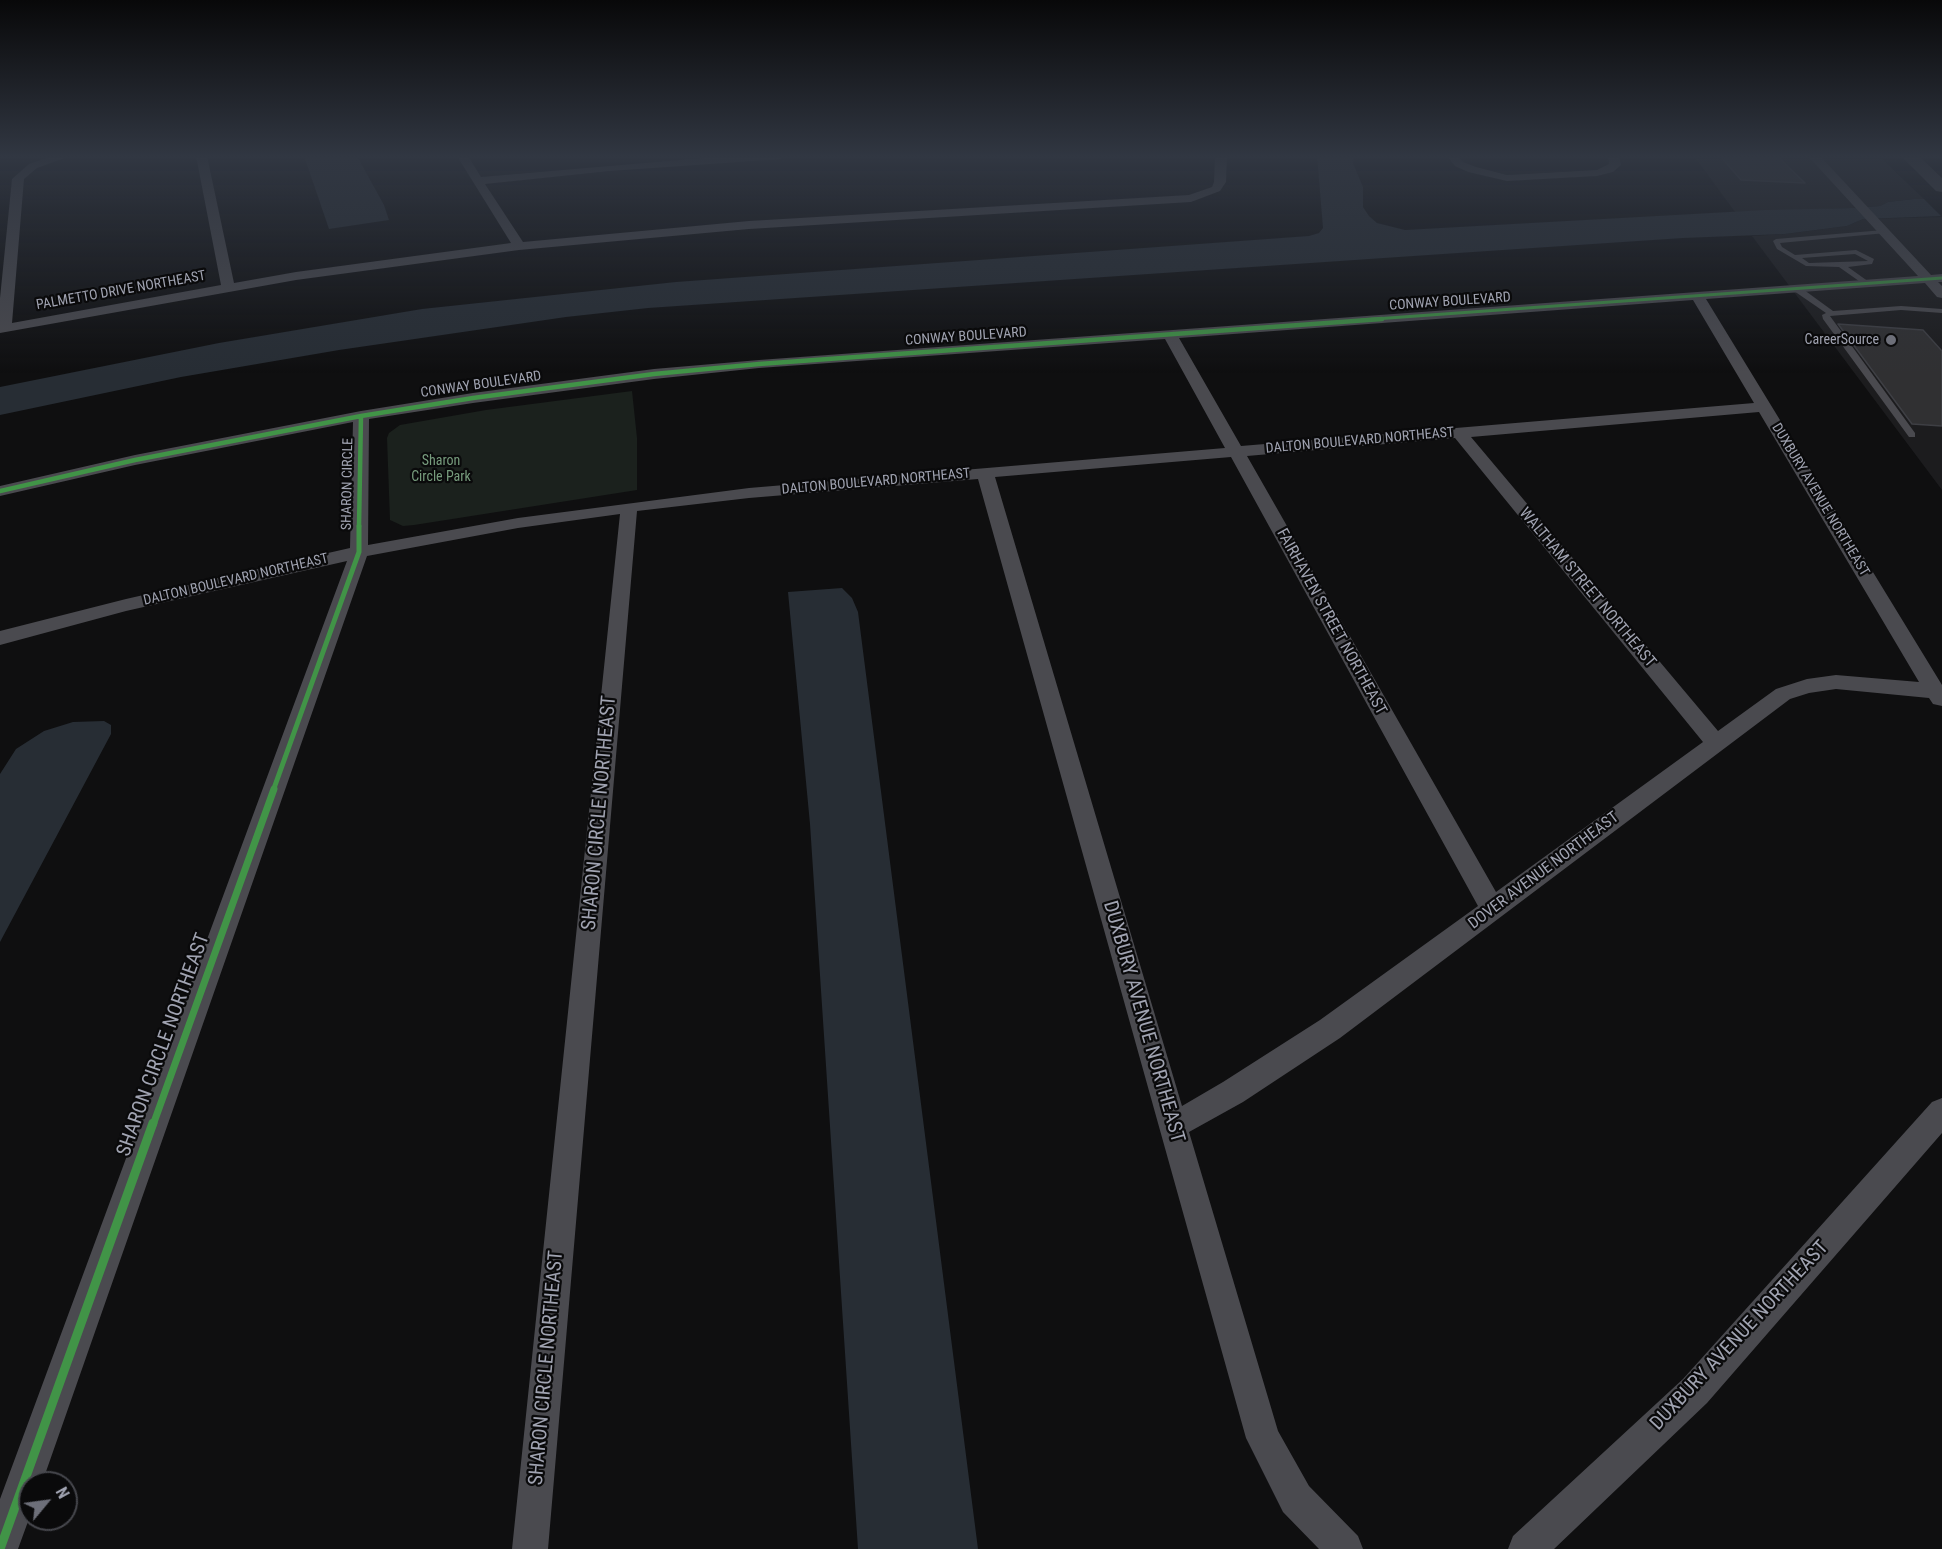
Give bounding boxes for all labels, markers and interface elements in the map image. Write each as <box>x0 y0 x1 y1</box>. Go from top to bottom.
street label: PALMETTO DRIVE NORTHEAST <box>35 268 207 314</box>
street label: CONWAY BOULEVARD <box>1389 289 1511 315</box>
street label: CONWAY BOULEVARD <box>905 324 1027 350</box>
place label: CareerSource <box>1805 332 1879 348</box>
marker: CareerSource <box>1884 333 1898 347</box>
street label: CONWAY BOULEVARD <box>420 368 542 402</box>
street label: DUXBURY AVENUE NORTHEAST <box>1768 421 1872 579</box>
street label: DALTON BOULEVARD NORTHEAST <box>1265 424 1455 458</box>
street label: SHARON CIRCLE <box>339 438 357 530</box>
park label: Sharon Circle Park <box>411 453 471 485</box>
street label: DALTON BOULEVARD NORTHEAST <box>781 465 971 499</box>
street label: WALTHAM STREET NORTHEAST <box>1515 504 1659 672</box>
street label: FAIRHAVEN STREET NORTHEAST <box>1272 526 1390 718</box>
street label: DALTON BOULEVARD NORTHEAST <box>142 551 330 609</box>
street label: SHARON CIRCLE NORTHEAST <box>578 695 622 931</box>
street label: DOVER AVENUE NORTHEAST <box>1465 808 1623 934</box>
street label: DUXBURY AVENUE NORTHEAST <box>1097 898 1189 1146</box>
street label: SHARON CIRCLE NORTHEAST <box>112 930 216 1160</box>
street label: DUXBURY AVENUE NORTHEAST <box>1646 1236 1834 1436</box>
street label: SHARON CIRCLE NORTHEAST <box>525 1250 569 1486</box>
north arrow <box>18 1471 78 1531</box>
text: N <box>52 1484 73 1502</box>

